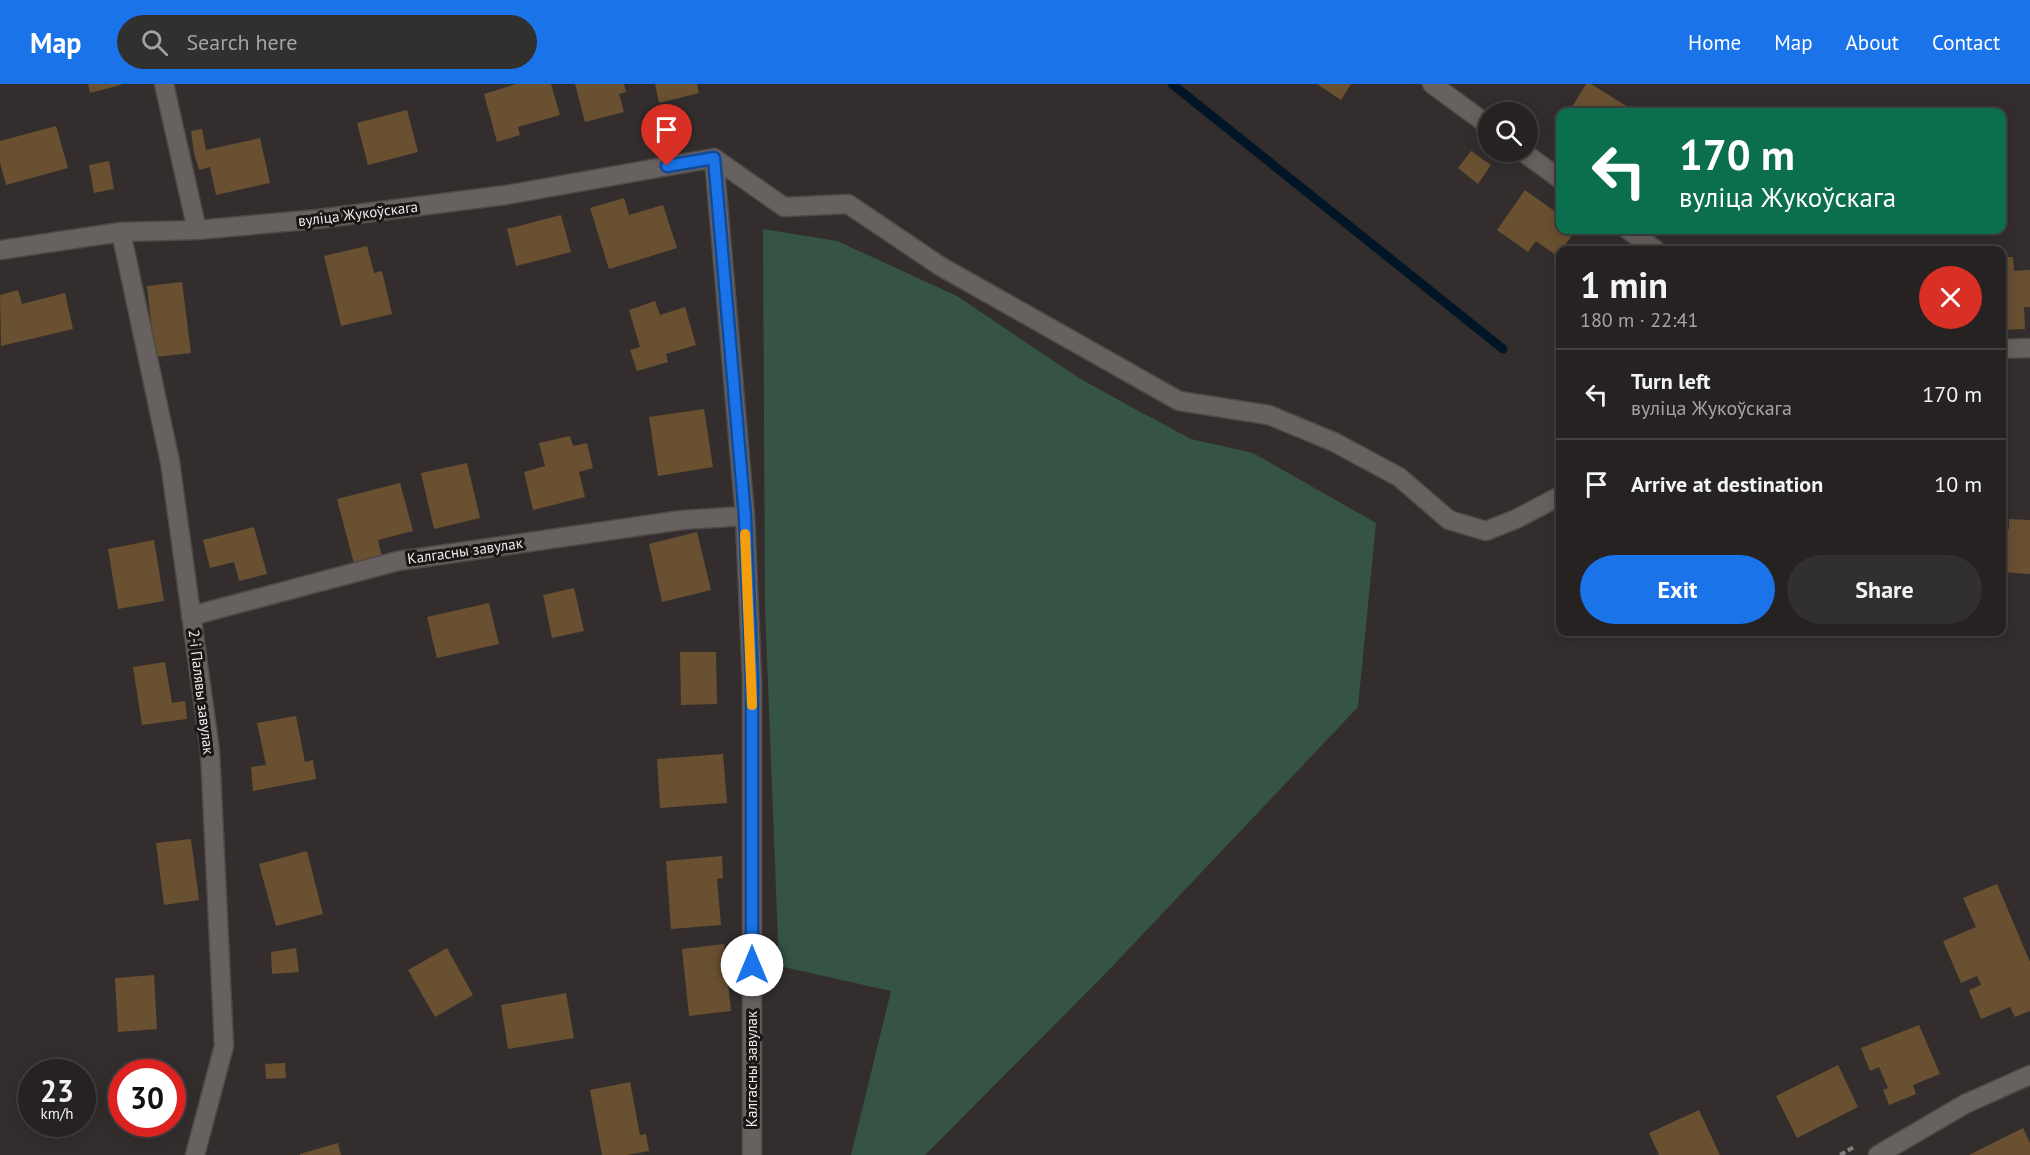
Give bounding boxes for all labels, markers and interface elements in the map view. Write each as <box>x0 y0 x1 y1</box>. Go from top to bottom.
search box <box>117 15 537 69</box>
text: Map <box>30 24 81 61</box>
icon: search <box>138 26 171 59</box>
text: Search here <box>186 28 297 56</box>
text: Home <box>1688 29 1741 56</box>
text: Map <box>1774 29 1813 56</box>
text: About <box>1846 29 1899 56</box>
text: Contact <box>1932 29 2000 56</box>
map controls <box>1478 102 1538 162</box>
button: search <box>1478 102 1538 162</box>
pin <box>641 104 692 166</box>
icon: arrive <box>650 113 683 146</box>
text: 170 m <box>1679 127 1795 182</box>
icon: left <box>1580 132 1658 210</box>
text: вуліца Жукоўскага <box>1679 180 1896 214</box>
street label: вуліца Жукоўскага <box>297 197 419 230</box>
text: 1 min <box>1580 261 1668 308</box>
button: close <box>1919 266 1982 329</box>
text: 180 m · 22:41 <box>1580 307 1698 333</box>
text: Turn left <box>1631 367 1711 395</box>
icon: left <box>1580 378 1613 411</box>
text: 170 m <box>1922 380 1982 408</box>
text: вуліца Жукоўскага <box>1631 395 1792 421</box>
icon: arrive <box>1580 468 1613 501</box>
text: Arrive at destination <box>1631 470 1823 498</box>
text: 10 m <box>1934 470 1982 498</box>
street label: Калгасны завулак <box>406 533 525 568</box>
button: Exit <box>1580 555 1775 624</box>
button: Share <box>1787 555 1982 624</box>
street label: 2-і Палявы завулак <box>184 629 219 756</box>
position arrow <box>720 933 784 997</box>
street label: Калгасны завулак <box>742 1010 761 1127</box>
speed limit sign: 30 <box>108 1059 186 1137</box>
text: 23 <box>40 1071 74 1110</box>
text: km/h <box>41 1104 73 1123</box>

